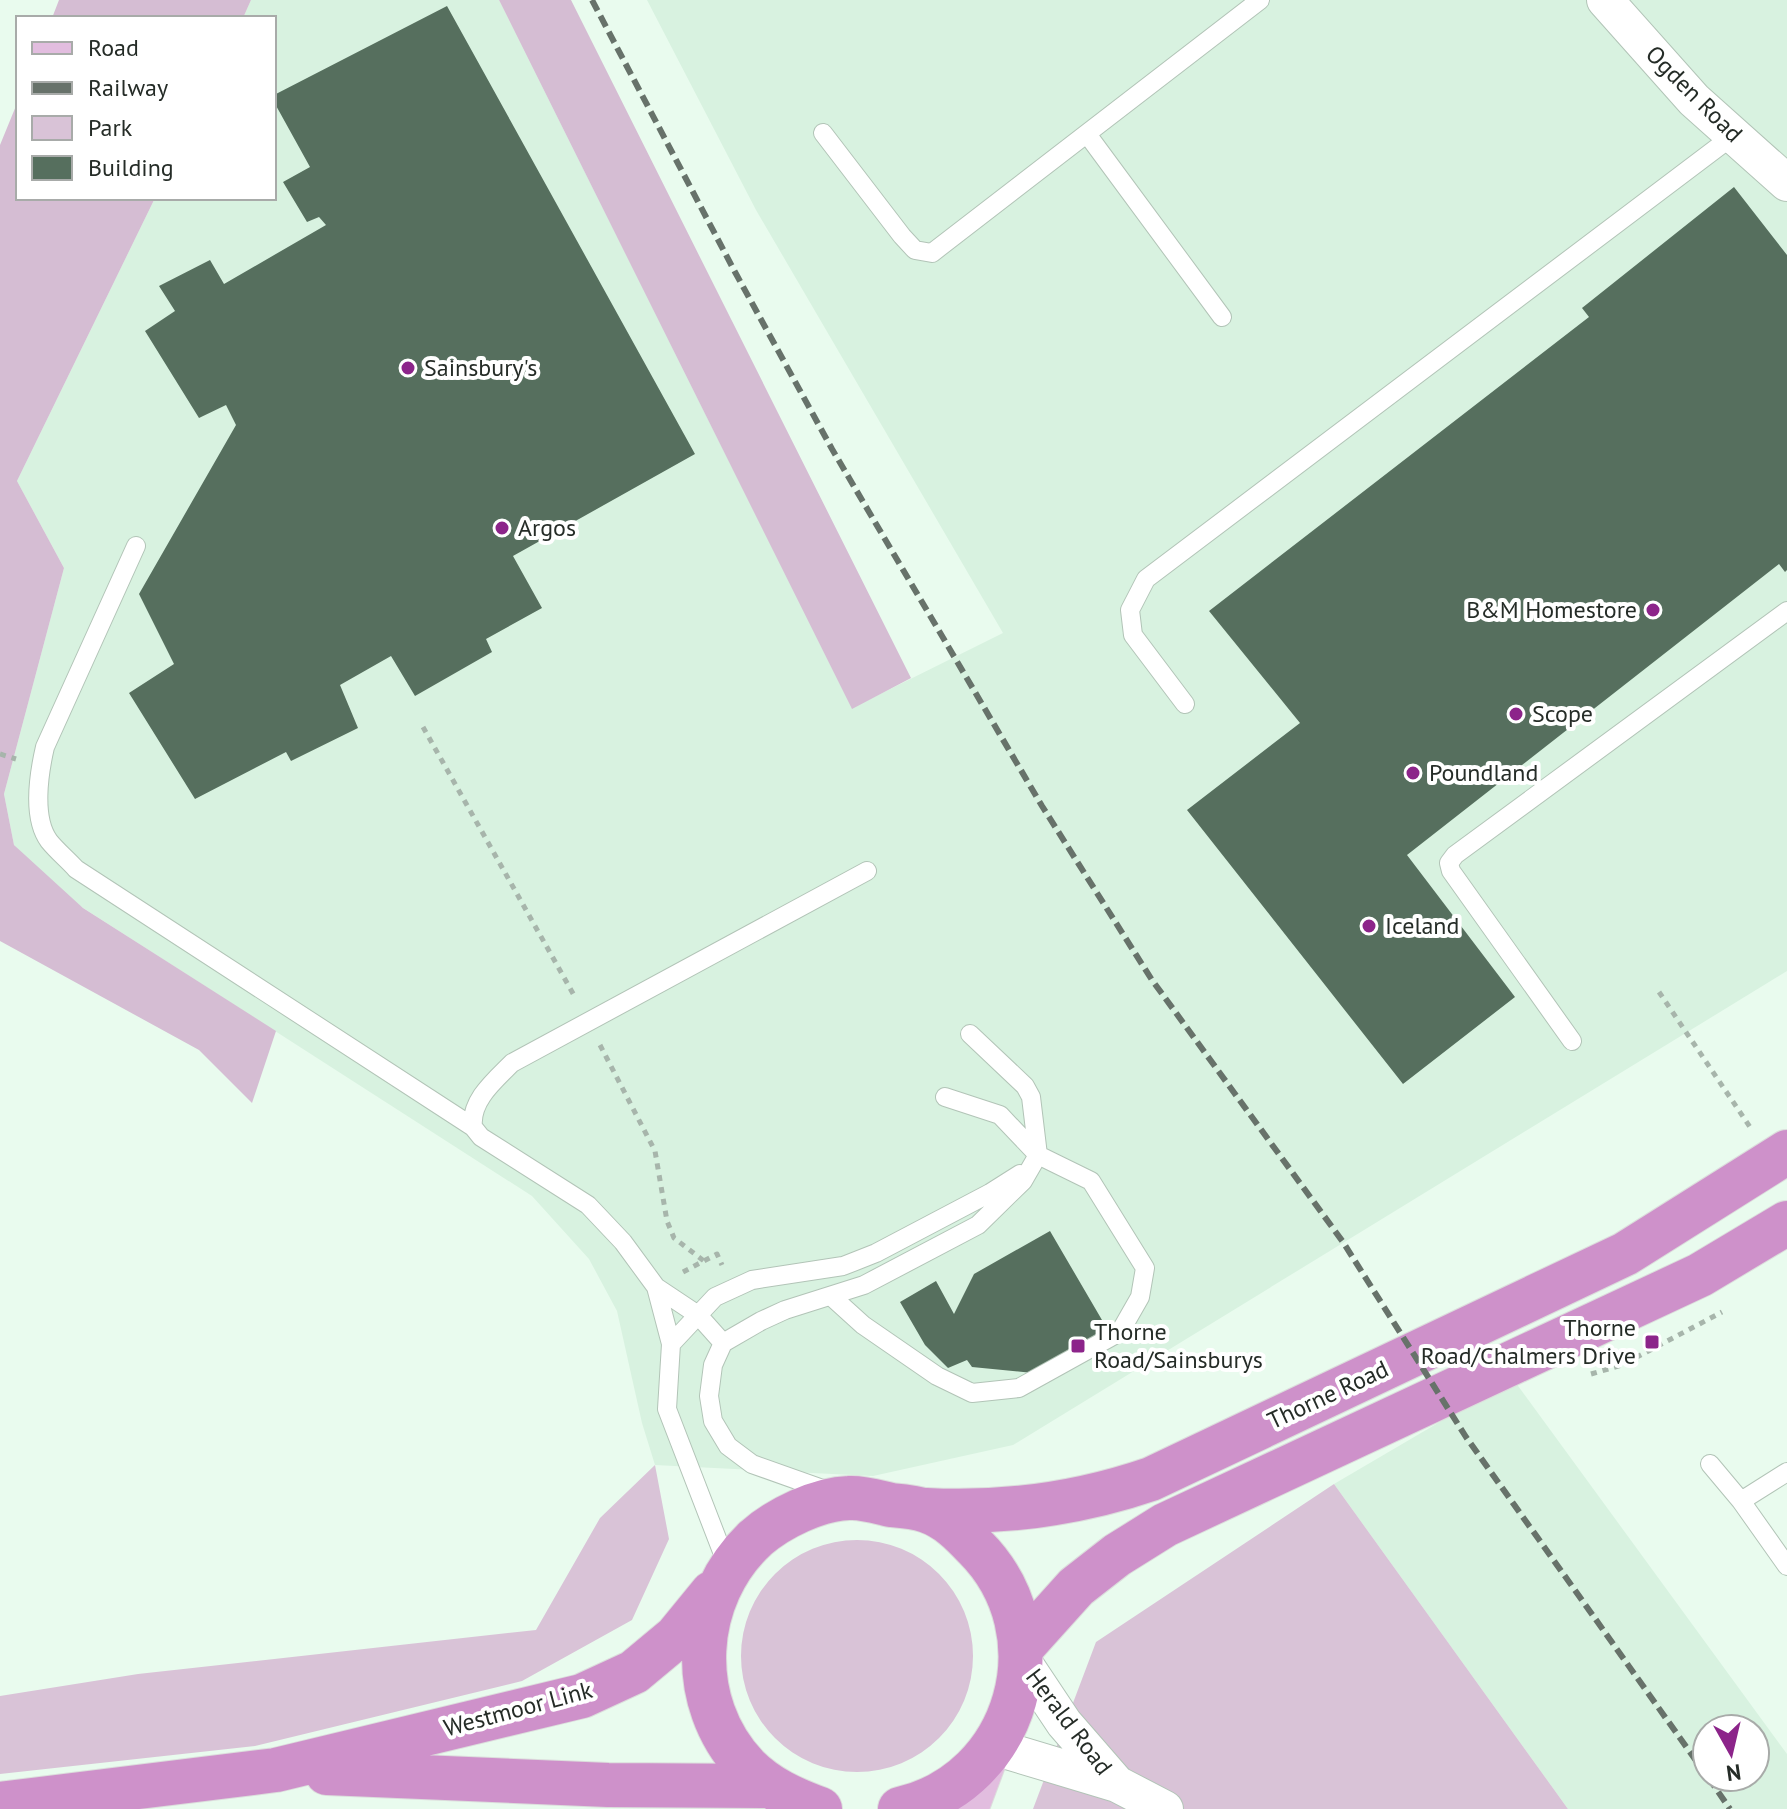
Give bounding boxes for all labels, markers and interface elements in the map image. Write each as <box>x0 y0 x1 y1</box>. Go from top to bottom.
legend <box>16 16 276 200</box>
text: Road <box>88 32 139 63</box>
street label: Ogden Road <box>1639 39 1749 149</box>
text: Railway <box>88 72 168 103</box>
text: Park <box>88 112 133 143</box>
text: Building <box>88 152 174 183</box>
place label: Sainsbury's <box>424 352 537 383</box>
marker: Sainsbury's <box>399 359 417 377</box>
place label: Argos <box>518 512 576 543</box>
marker: Argos <box>493 519 511 537</box>
place label: B&M Homestore <box>1466 594 1637 625</box>
marker: B&M Homestore <box>1644 601 1662 619</box>
place label: Scope <box>1532 698 1593 729</box>
marker: Scope <box>1507 705 1525 723</box>
place label: Poundland <box>1429 757 1538 788</box>
marker: Poundland <box>1404 764 1422 782</box>
place label: Iceland <box>1385 910 1459 941</box>
marker: Iceland <box>1360 917 1378 935</box>
place label: Thorne Road/Chalmers Drive <box>1421 1312 1636 1371</box>
place label: Thorne Road/Sainsburys <box>1094 1316 1263 1375</box>
marker: Thorne Road/Chalmers Drive <box>1643 1333 1661 1351</box>
marker: Thorne Road/Sainsburys <box>1069 1337 1087 1355</box>
street label: Thorne Road <box>1262 1353 1393 1436</box>
street label: Herald Road <box>1019 1662 1120 1781</box>
street label: Westmoor Link <box>440 1674 596 1743</box>
north arrow <box>1691 1713 1771 1793</box>
text: N <box>1725 1758 1743 1788</box>

